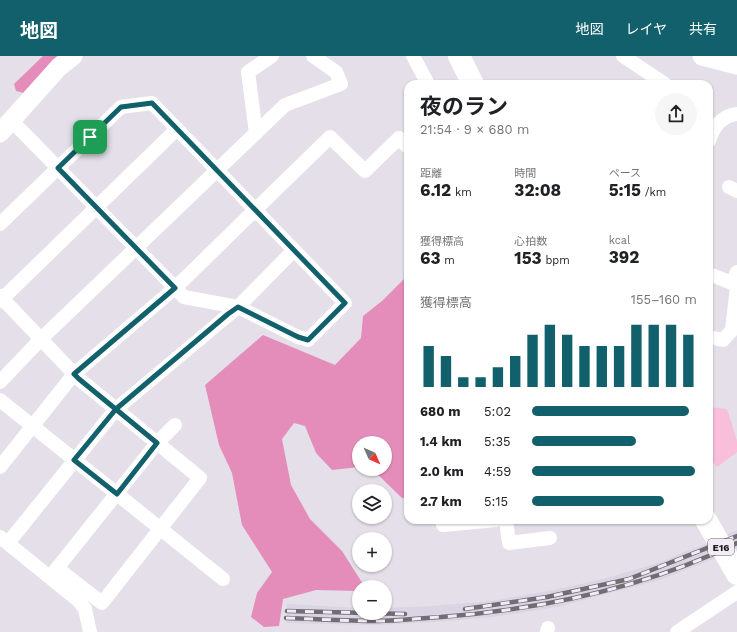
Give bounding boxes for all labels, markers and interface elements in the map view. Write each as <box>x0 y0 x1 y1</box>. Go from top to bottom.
text: 地図 <box>20 19 58 42</box>
text: 地図 <box>575 21 603 37</box>
text: レイヤ <box>625 21 667 37</box>
text: 共有 <box>689 21 717 37</box>
button: share <box>655 93 697 135</box>
text: 夜のラン <box>420 94 508 119</box>
pin <box>73 120 107 154</box>
text: 21:54 · 9 × 680 m <box>420 122 529 137</box>
icon: arrive <box>79 126 101 148</box>
text: 距離 <box>420 167 442 180</box>
text: 時間 <box>514 167 536 180</box>
text: ペース <box>609 167 641 180</box>
text: 6.12 <box>420 180 451 200</box>
text: 32:08 <box>514 180 561 200</box>
text: 5:15 <box>609 180 641 200</box>
text: km <box>451 186 472 199</box>
text: /km <box>641 186 666 199</box>
text: kcal <box>609 234 630 247</box>
text: 獲得標高 <box>420 235 464 248</box>
text: 心拍数 <box>514 235 547 248</box>
text: 392 <box>609 247 639 267</box>
text: 63 <box>420 248 441 268</box>
text: 153 <box>514 248 542 268</box>
text: m <box>441 254 455 267</box>
text: bpm <box>542 254 570 267</box>
text: 155–160 m <box>631 292 697 307</box>
text: 獲得標高 <box>420 295 472 310</box>
text: 680 m <box>420 404 460 419</box>
text: 5:02 <box>484 404 511 419</box>
text: 1.4 km <box>420 434 462 449</box>
text: 5:35 <box>484 434 511 449</box>
north arrow <box>352 436 392 476</box>
map controls <box>352 436 392 620</box>
text: 2.0 km <box>420 464 464 479</box>
text: 4:59 <box>484 464 511 479</box>
button: layers <box>352 484 392 524</box>
text: 2.7 km <box>420 494 462 509</box>
text: 5:15 <box>484 494 508 509</box>
button: + <box>352 532 392 572</box>
road number: E16 <box>708 539 734 555</box>
button: − <box>352 580 392 620</box>

